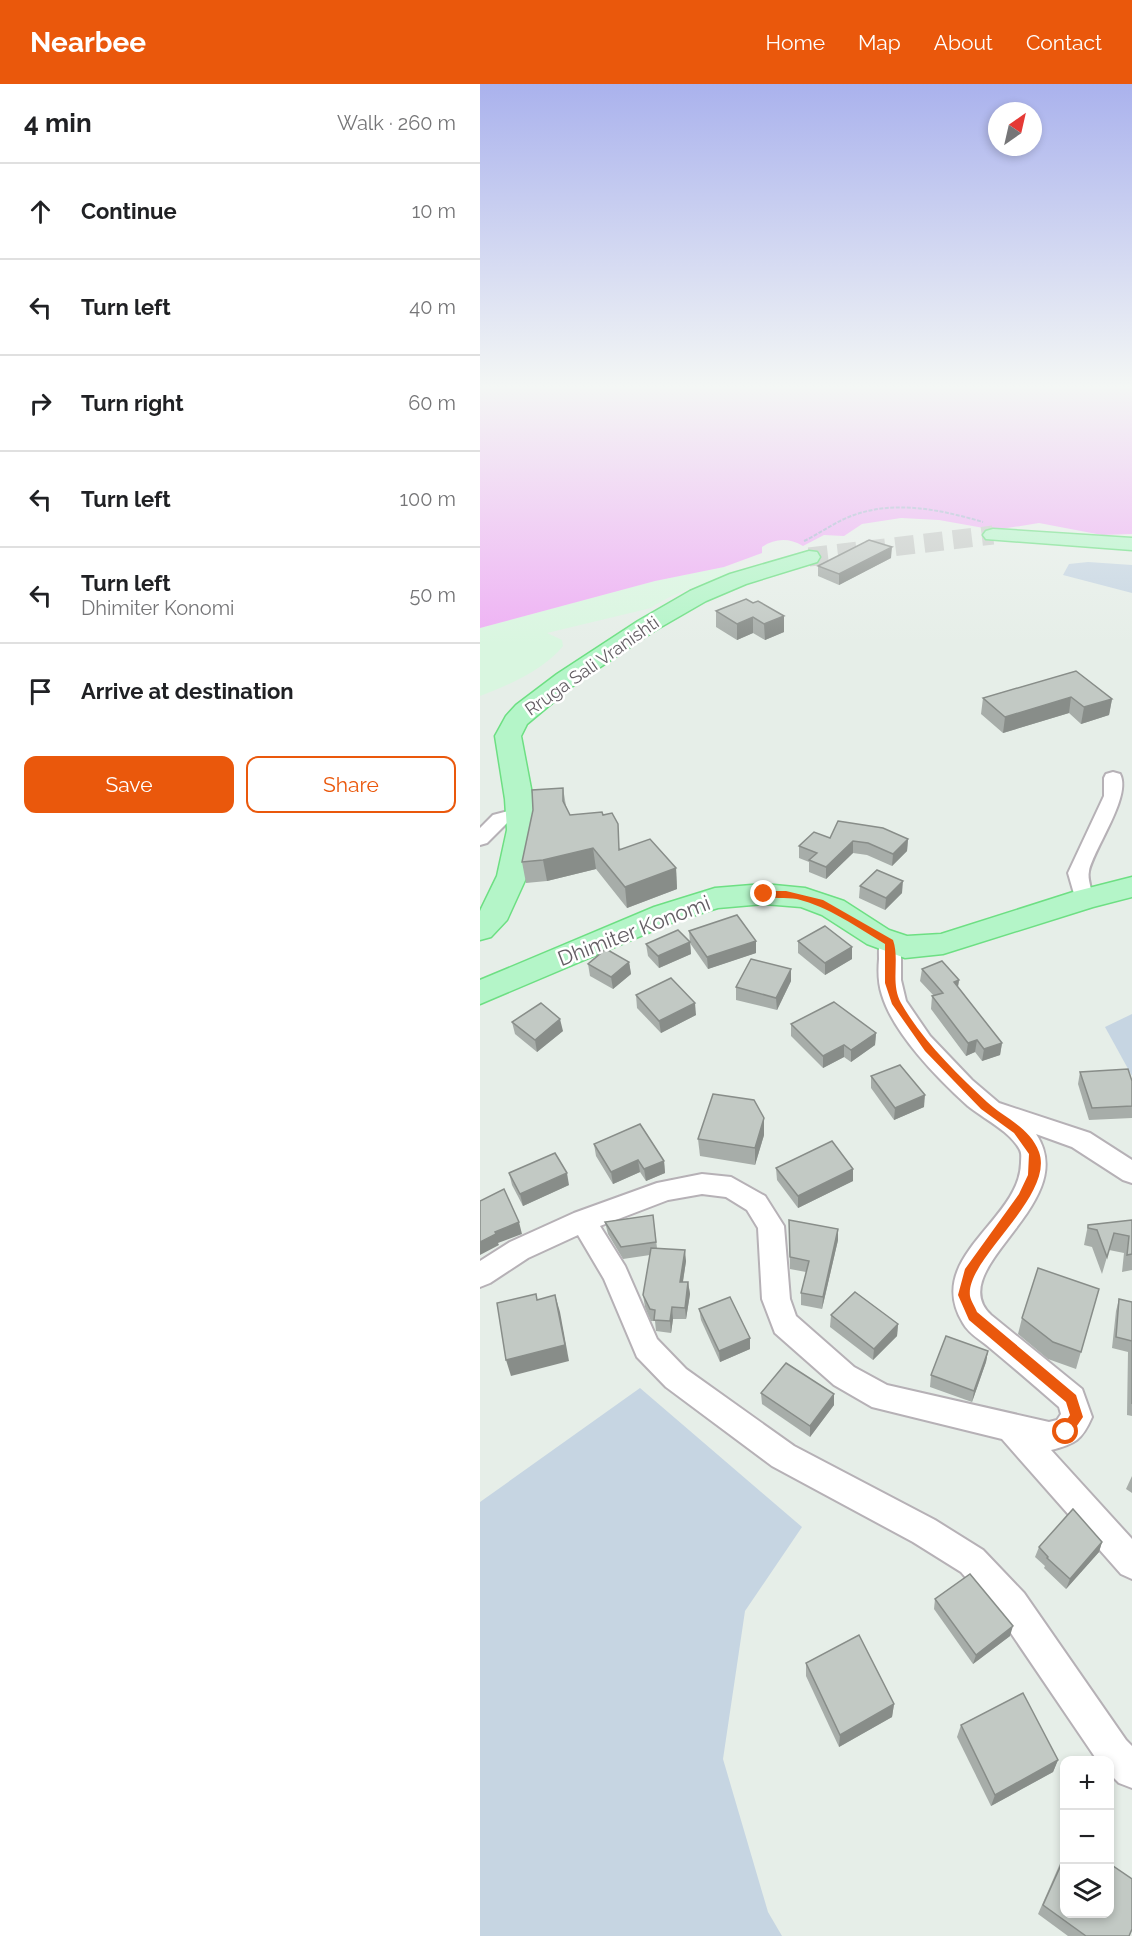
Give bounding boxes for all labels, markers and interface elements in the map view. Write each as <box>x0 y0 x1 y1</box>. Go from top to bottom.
text: Nearbee <box>30 26 146 59</box>
text: Home <box>766 30 825 55</box>
text: Map <box>858 30 901 55</box>
text: About <box>934 30 993 55</box>
text: Contact <box>1026 30 1102 55</box>
north arrow <box>988 102 1042 156</box>
text: 4 min <box>24 108 92 138</box>
text: Walk · 260 m <box>337 111 456 135</box>
icon: ahead <box>24 195 57 228</box>
text: Continue <box>81 198 177 224</box>
text: 10 m <box>412 199 456 223</box>
icon: left <box>24 291 57 324</box>
text: Turn left <box>81 294 171 320</box>
text: 40 m <box>409 295 456 319</box>
icon: right <box>24 387 57 420</box>
text: Turn right <box>81 390 184 416</box>
text: 60 m <box>408 391 456 415</box>
icon: left <box>24 483 57 516</box>
text: Turn left <box>81 486 171 512</box>
text: 100 m <box>399 487 456 511</box>
text: Turn left <box>81 570 171 596</box>
icon: left <box>24 579 57 612</box>
text: 50 m <box>409 583 456 607</box>
text: Dhimiter Konomi <box>81 596 234 620</box>
street label: Rruga Sali Vranishti <box>521 611 663 720</box>
icon: arrive <box>24 675 57 708</box>
text: Arrive at destination <box>81 678 294 704</box>
button: Save <box>24 756 234 813</box>
button: Share <box>246 756 456 813</box>
route end <box>750 880 776 906</box>
street label: Dhimiter Konomi <box>554 890 713 971</box>
route start <box>1052 1418 1078 1444</box>
map controls <box>1060 1756 1114 1918</box>
button: + <box>1060 1756 1114 1810</box>
button: − <box>1060 1810 1114 1864</box>
button: layers <box>1060 1864 1114 1918</box>

